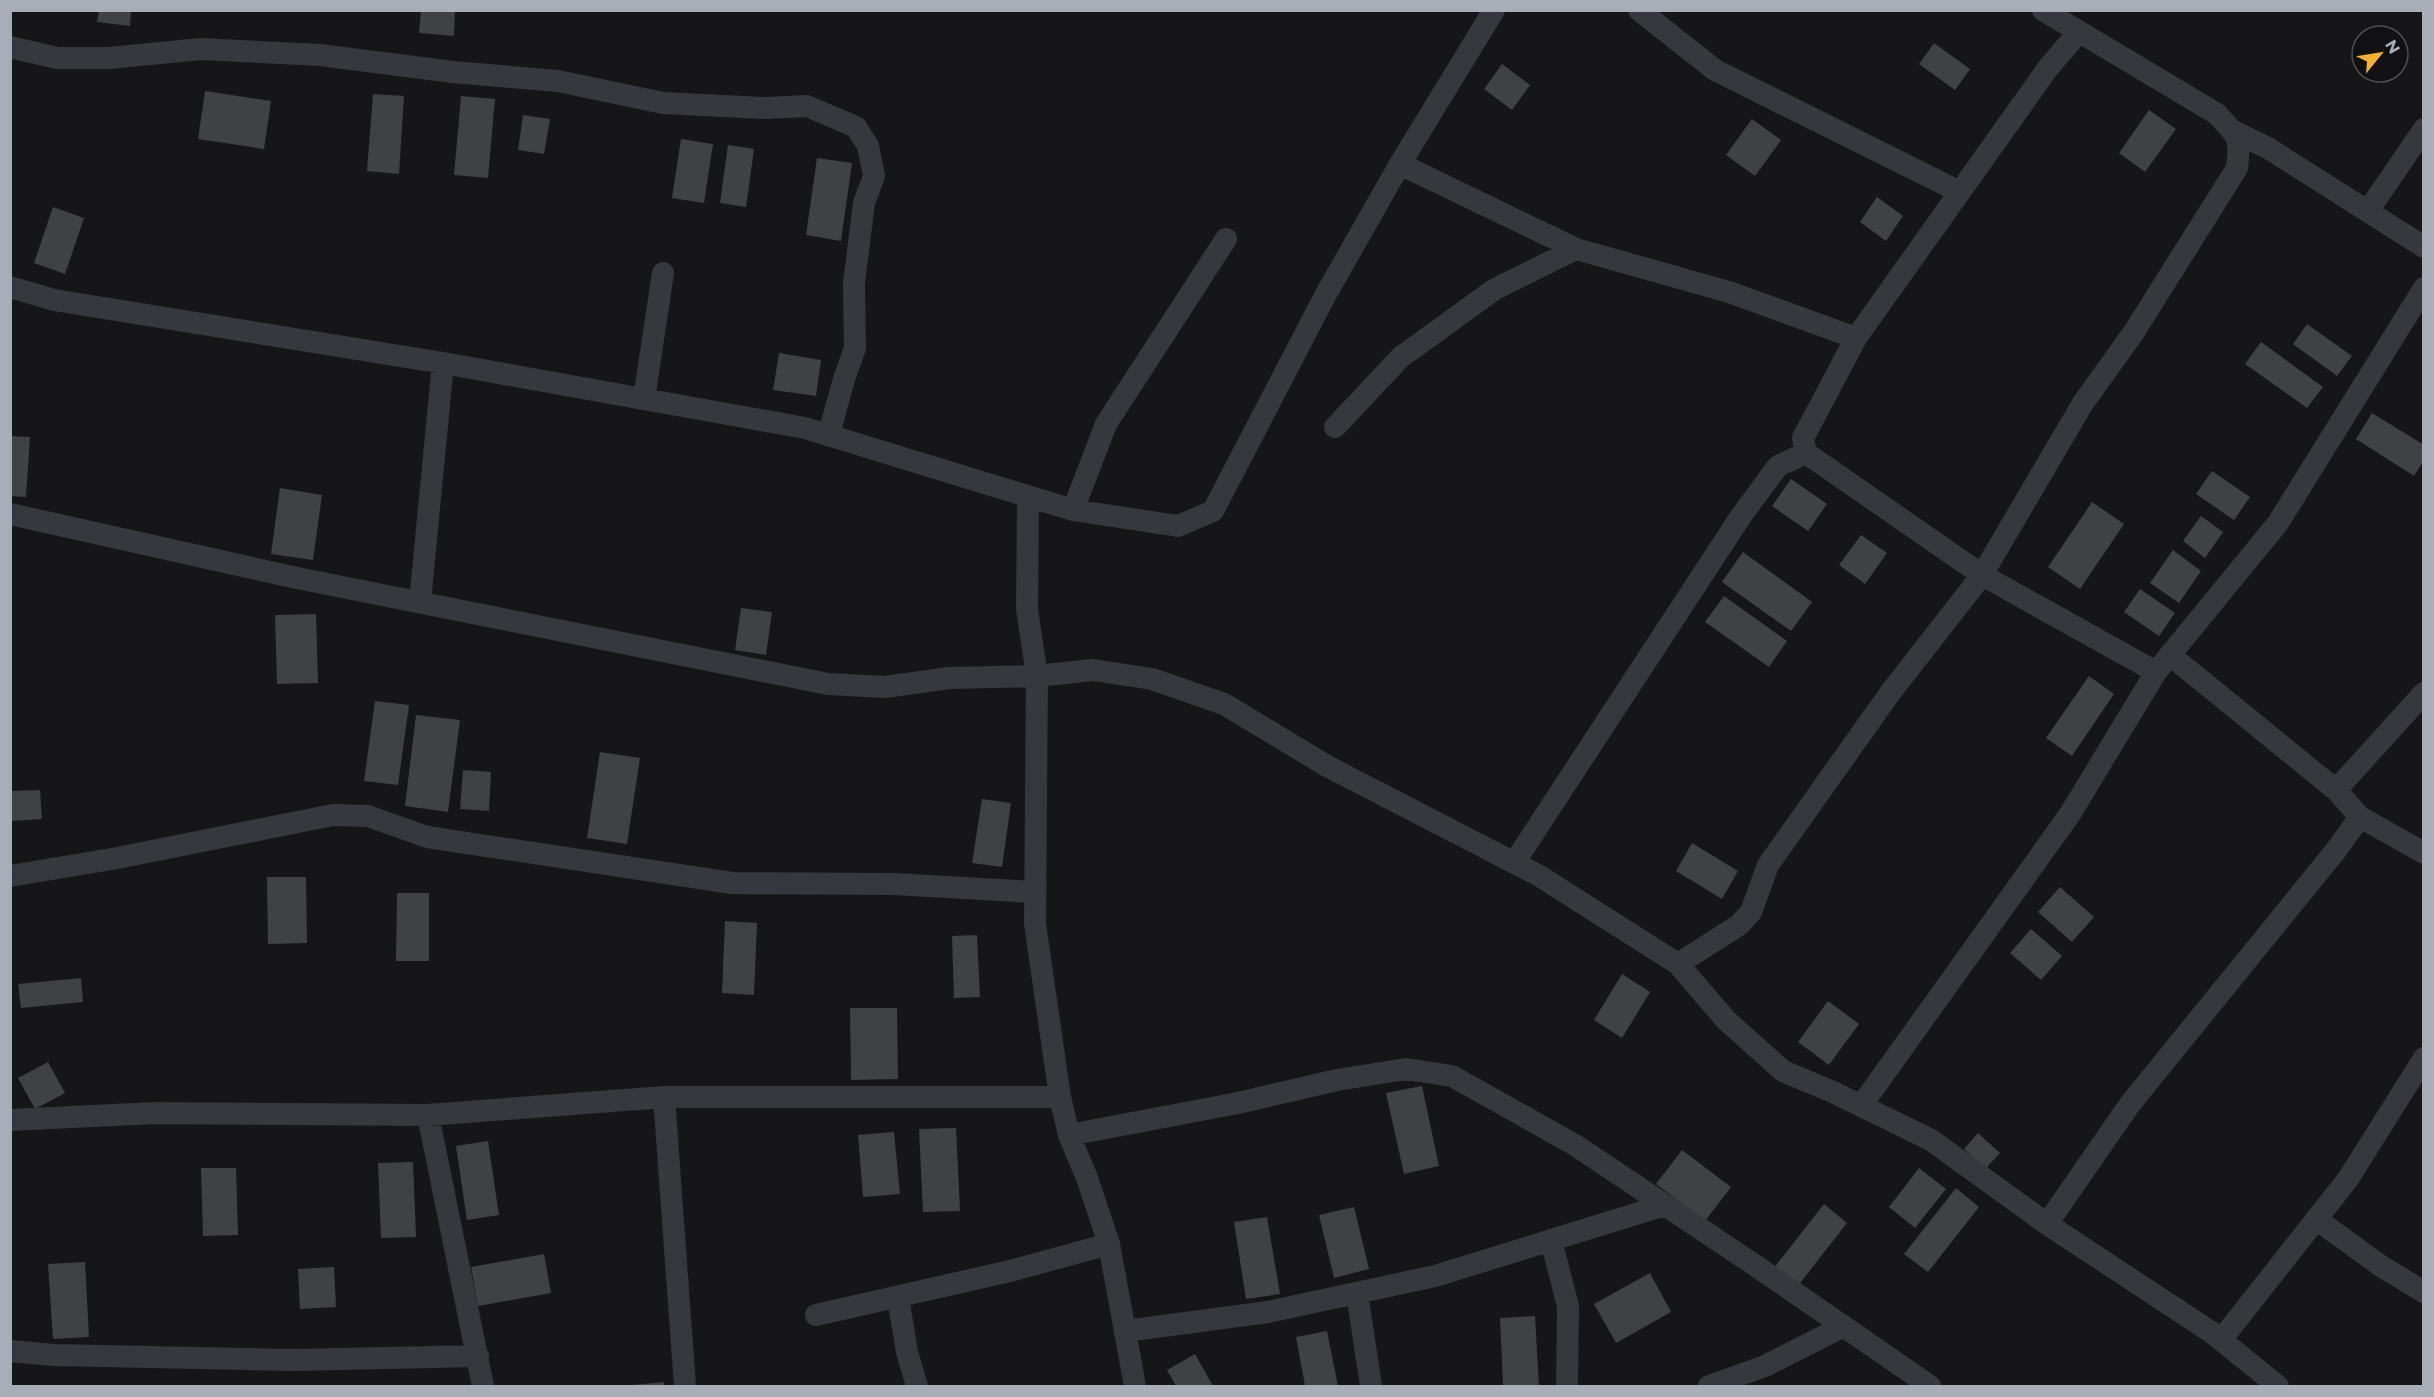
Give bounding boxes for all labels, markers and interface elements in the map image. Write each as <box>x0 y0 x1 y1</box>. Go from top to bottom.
north arrow <box>2350 24 2410 84</box>
text: N <box>2381 36 2404 57</box>

